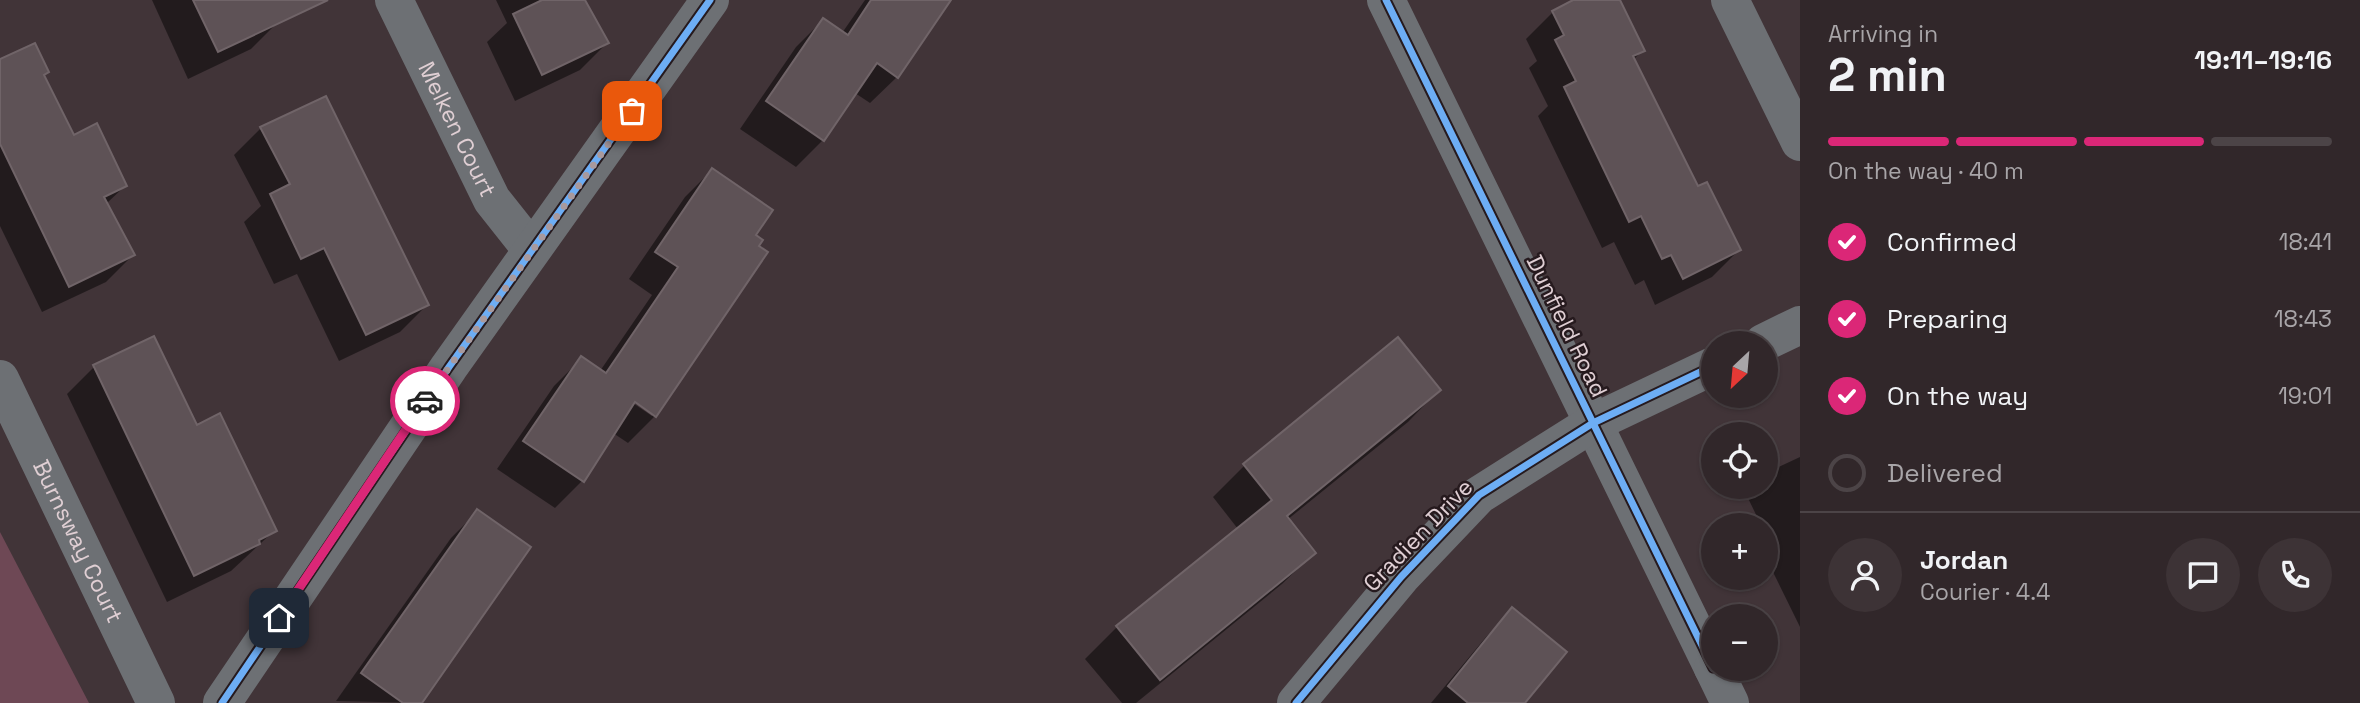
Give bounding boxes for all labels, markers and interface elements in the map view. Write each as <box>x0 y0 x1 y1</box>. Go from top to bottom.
text: Arriving in <box>1828 19 1938 49</box>
text: 19:11–19:16 <box>2194 43 2332 77</box>
text: 2 min <box>1828 46 1947 104</box>
street label: Melken Court <box>412 57 503 202</box>
pin <box>602 81 662 141</box>
icon: bag <box>613 92 651 130</box>
text: On the way · 40 m <box>1828 156 2024 186</box>
icon: check <box>1828 223 1866 261</box>
text: Confirmed <box>1887 225 2017 259</box>
text: 18:41 <box>2279 227 2332 257</box>
street label: Dunfield Road <box>1520 250 1614 402</box>
icon: check <box>1828 300 1866 338</box>
text: Preparing <box>1887 302 2008 336</box>
text: 18:43 <box>2274 304 2332 334</box>
north arrow <box>1701 331 1778 408</box>
map controls <box>1701 331 1778 681</box>
courier <box>390 366 460 436</box>
icon: check <box>1828 377 1866 415</box>
text: On the way <box>1887 379 2028 413</box>
text: 19:01 <box>2278 381 2332 411</box>
icon: car <box>406 382 444 420</box>
button: locate <box>1701 422 1778 499</box>
street label: Burnsway Court <box>26 455 130 628</box>
text: Delivered <box>1887 456 2003 490</box>
street label: Gradien Drive <box>1357 472 1479 598</box>
button: + <box>1701 513 1778 590</box>
button: person <box>1828 538 1902 612</box>
button: chat <box>2166 538 2240 612</box>
button: phone <box>2258 538 2332 612</box>
text: Jordan <box>1920 543 2008 577</box>
text: Courier · 4.4 <box>1920 577 2050 607</box>
pin <box>249 588 309 648</box>
icon: home <box>260 599 298 637</box>
button: − <box>1701 604 1778 681</box>

